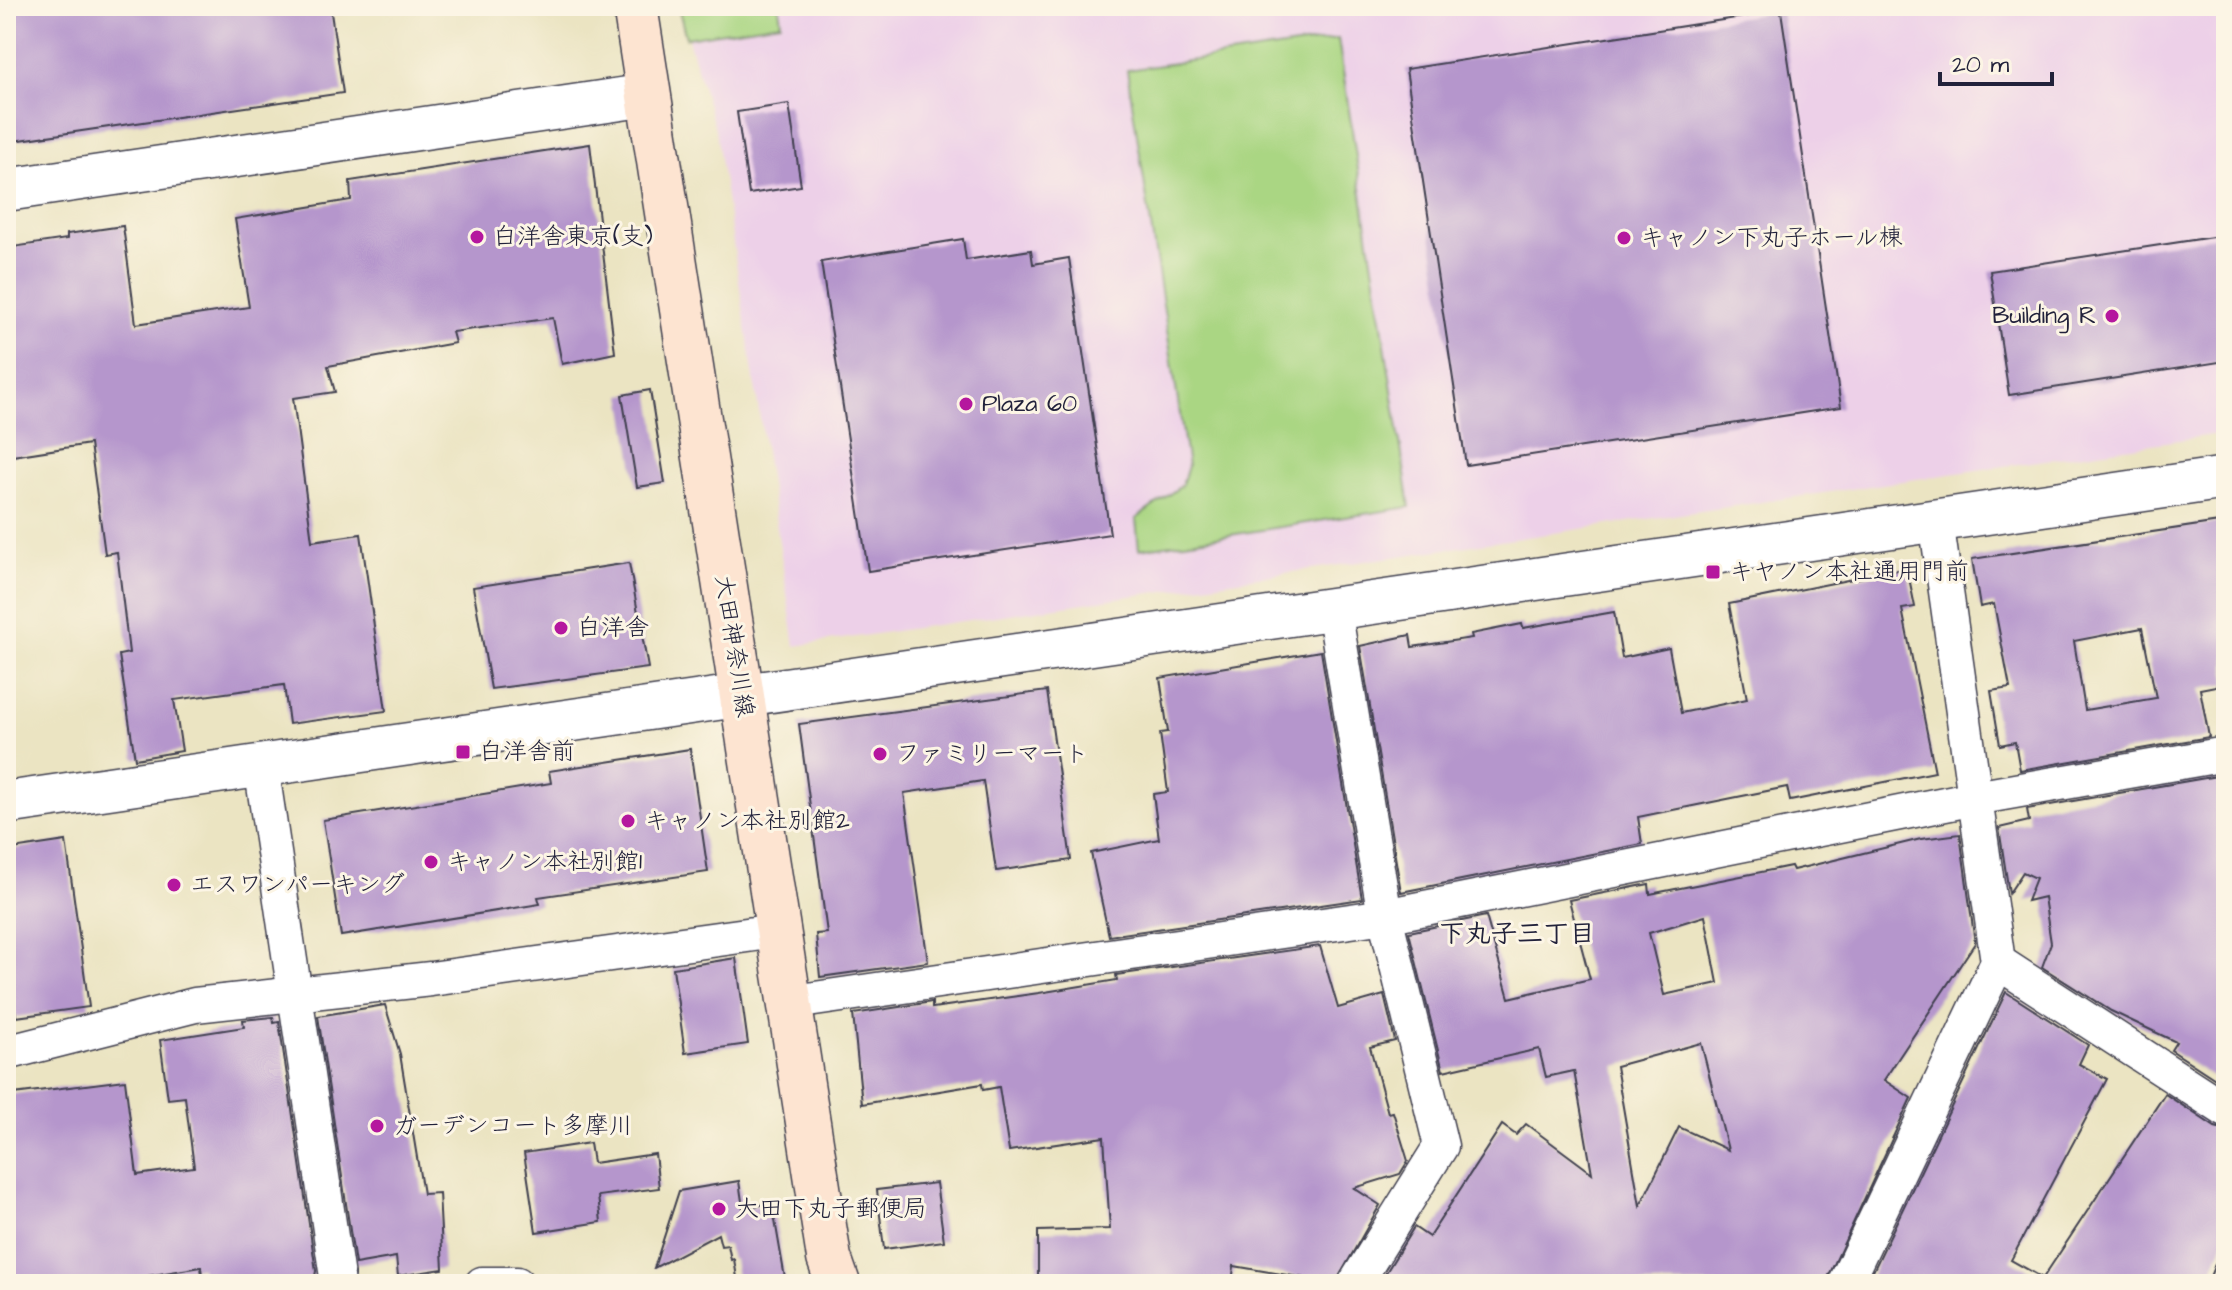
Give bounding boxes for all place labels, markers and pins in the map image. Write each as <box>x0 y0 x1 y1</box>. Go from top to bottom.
place label: 白洋舎東京(支) <box>493 220 653 254</box>
place label: キャノン下丸子ホール棟 <box>1640 221 1903 255</box>
marker: 白洋舎東京(支) <box>468 228 486 246</box>
marker: キャノン下丸子ホール棟 <box>1615 229 1633 247</box>
place label: Building R <box>1992 299 2096 334</box>
marker: Building R <box>2103 307 2121 325</box>
place label: Plaza 60 <box>982 387 1077 421</box>
marker: Plaza 60 <box>957 395 975 413</box>
place label: キヤノン本社通用門前 <box>1729 555 1969 589</box>
marker: キヤノン本社通用門前 <box>1704 563 1722 581</box>
place label: 白洋舎 <box>577 611 649 645</box>
marker: 白洋舎 <box>552 619 570 637</box>
place label: 白洋舎前 <box>479 735 575 769</box>
place label: ファミリーマート <box>896 737 1088 771</box>
marker: 白洋舎前 <box>454 743 472 761</box>
marker: ファミリーマート <box>871 745 889 763</box>
place label: キャノン本社別館2 <box>644 804 850 838</box>
marker: キャノン本社別館2 <box>619 812 637 830</box>
place label: キャノン本社別館1 <box>447 845 642 879</box>
marker: キャノン本社別館1 <box>422 853 440 871</box>
place label: エスワンパーキング <box>190 868 405 902</box>
marker: エスワンパーキング <box>165 876 183 894</box>
place label: ガーデンコート多摩川 <box>393 1109 633 1143</box>
marker: ガーデンコート多摩川 <box>368 1117 386 1135</box>
place label: 大田下丸子郵便局 <box>735 1192 927 1226</box>
marker: 大田下丸子郵便局 <box>710 1200 728 1218</box>

